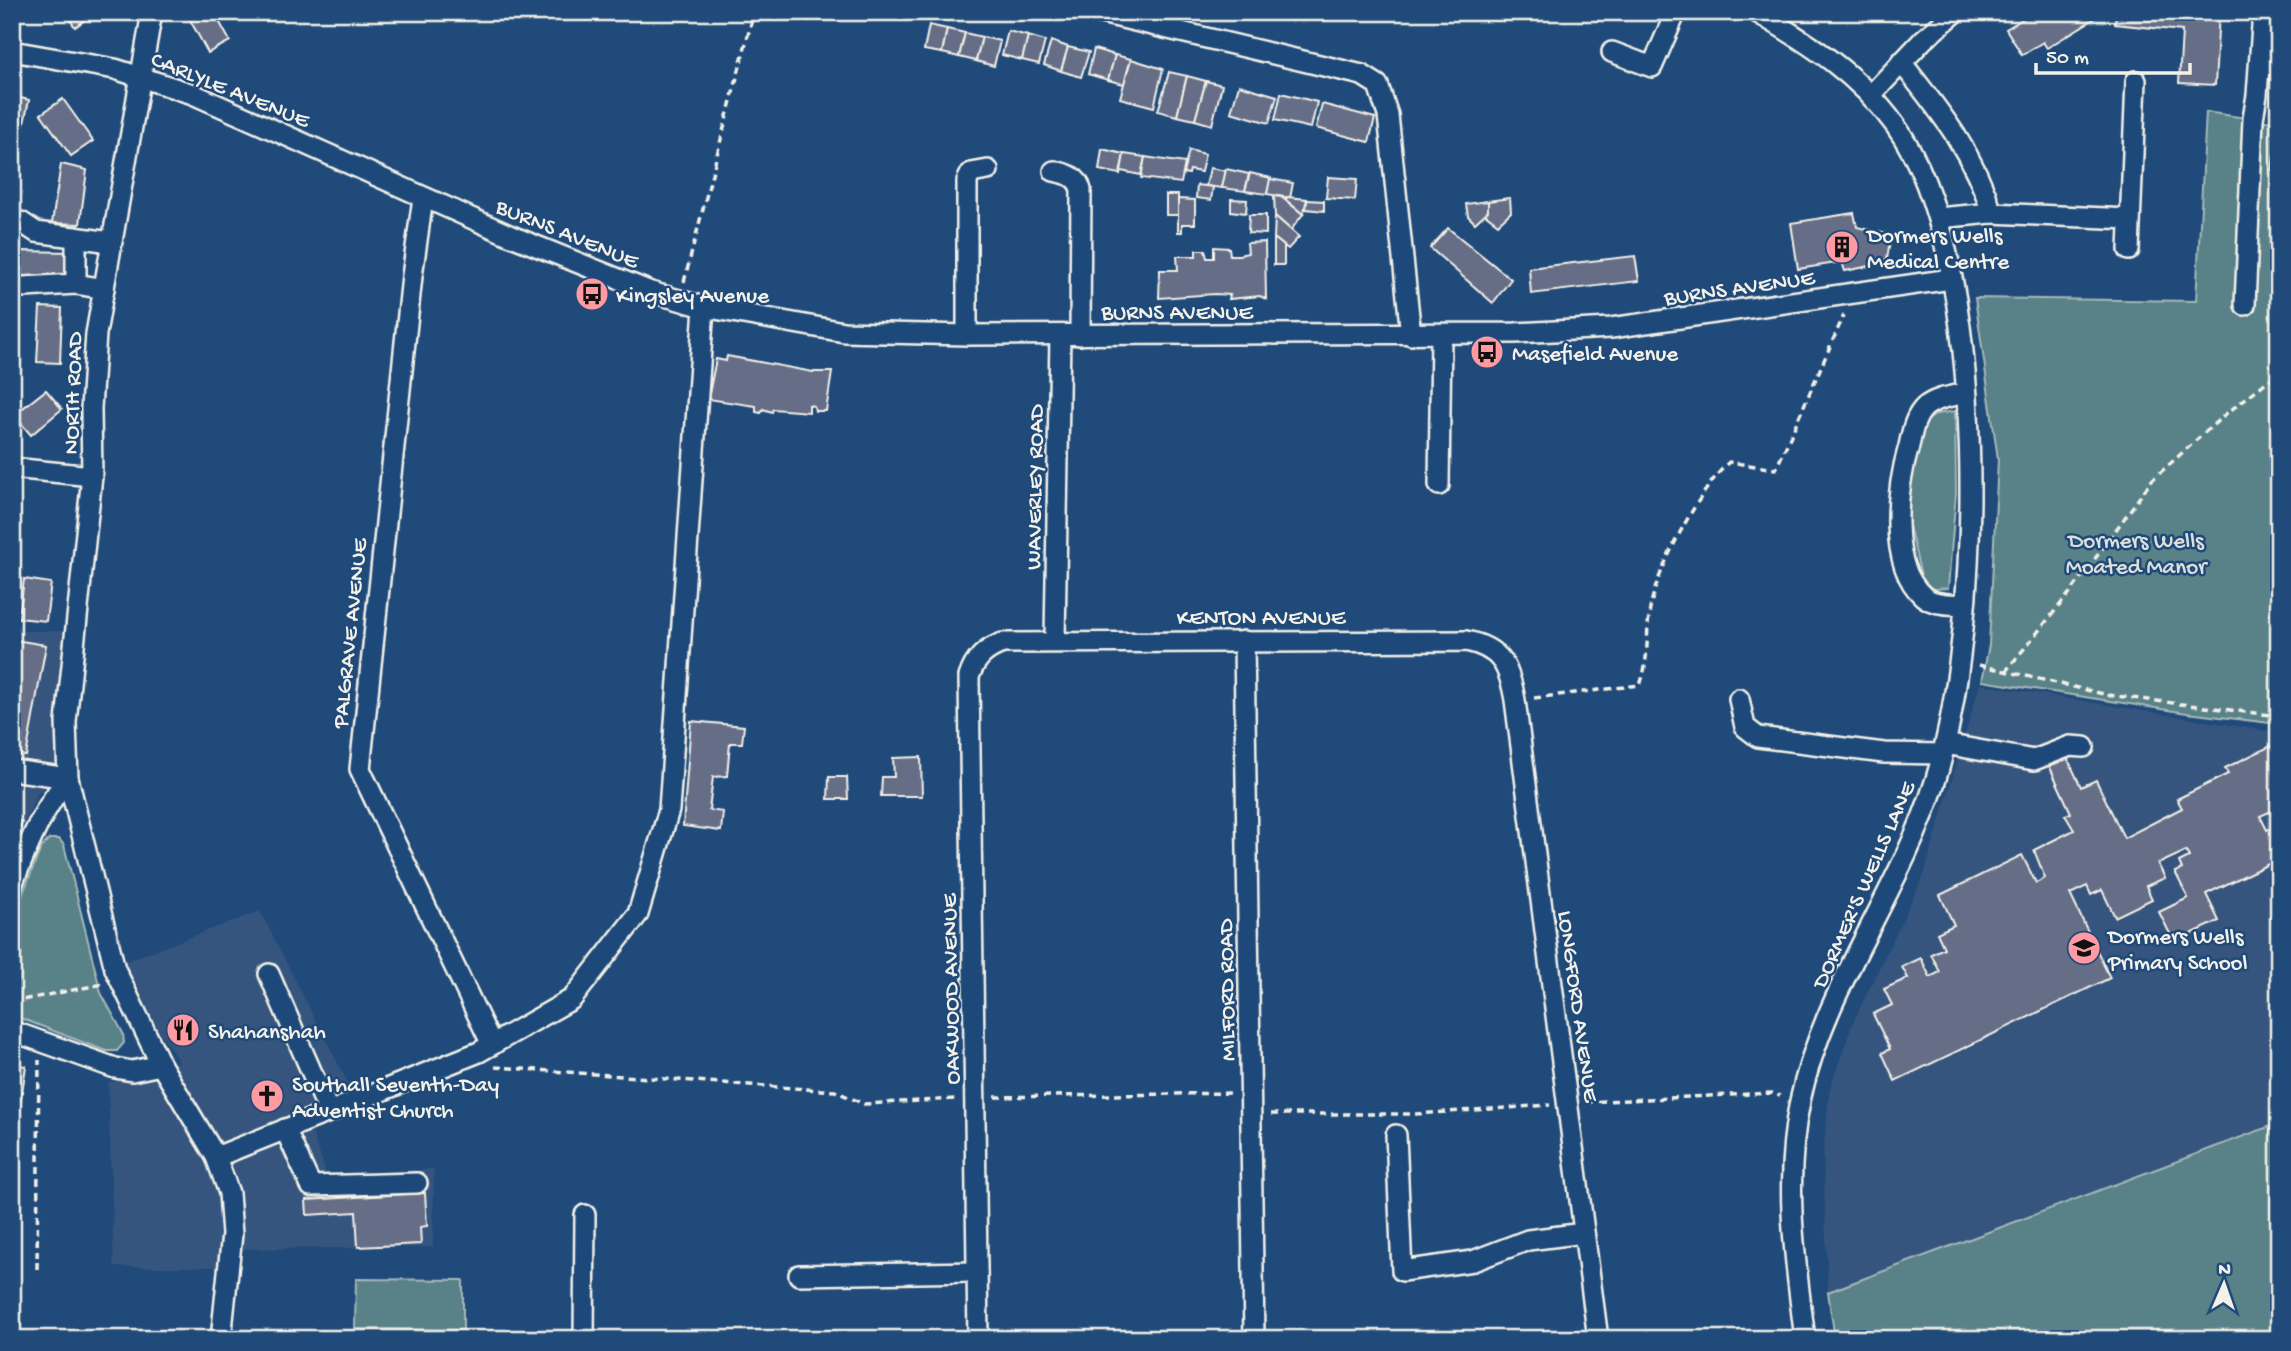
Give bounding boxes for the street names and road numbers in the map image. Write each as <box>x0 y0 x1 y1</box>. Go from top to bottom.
street label: CARLYLE AVENUE <box>146 47 314 136</box>
street label: BURNS AVENUE <box>490 194 644 277</box>
street label: BURNS AVENUE <box>1662 265 1818 314</box>
street label: BURNS AVENUE <box>1100 301 1254 328</box>
street label: NORTH ROAD <box>59 330 90 455</box>
street label: WAVERLEY ROAD <box>1022 403 1051 570</box>
street label: PALGRAVE AVENUE <box>328 535 375 731</box>
street label: KENTON AVENUE <box>1177 606 1347 633</box>
street label: DORMER'S WELLS LANE <box>1807 776 1924 995</box>
street label: OAKWOOD AVENUE <box>937 892 968 1085</box>
street label: LONGFORD AVENUE <box>1550 909 1604 1106</box>
street label: MILFORD ROAD <box>1214 917 1243 1061</box>

